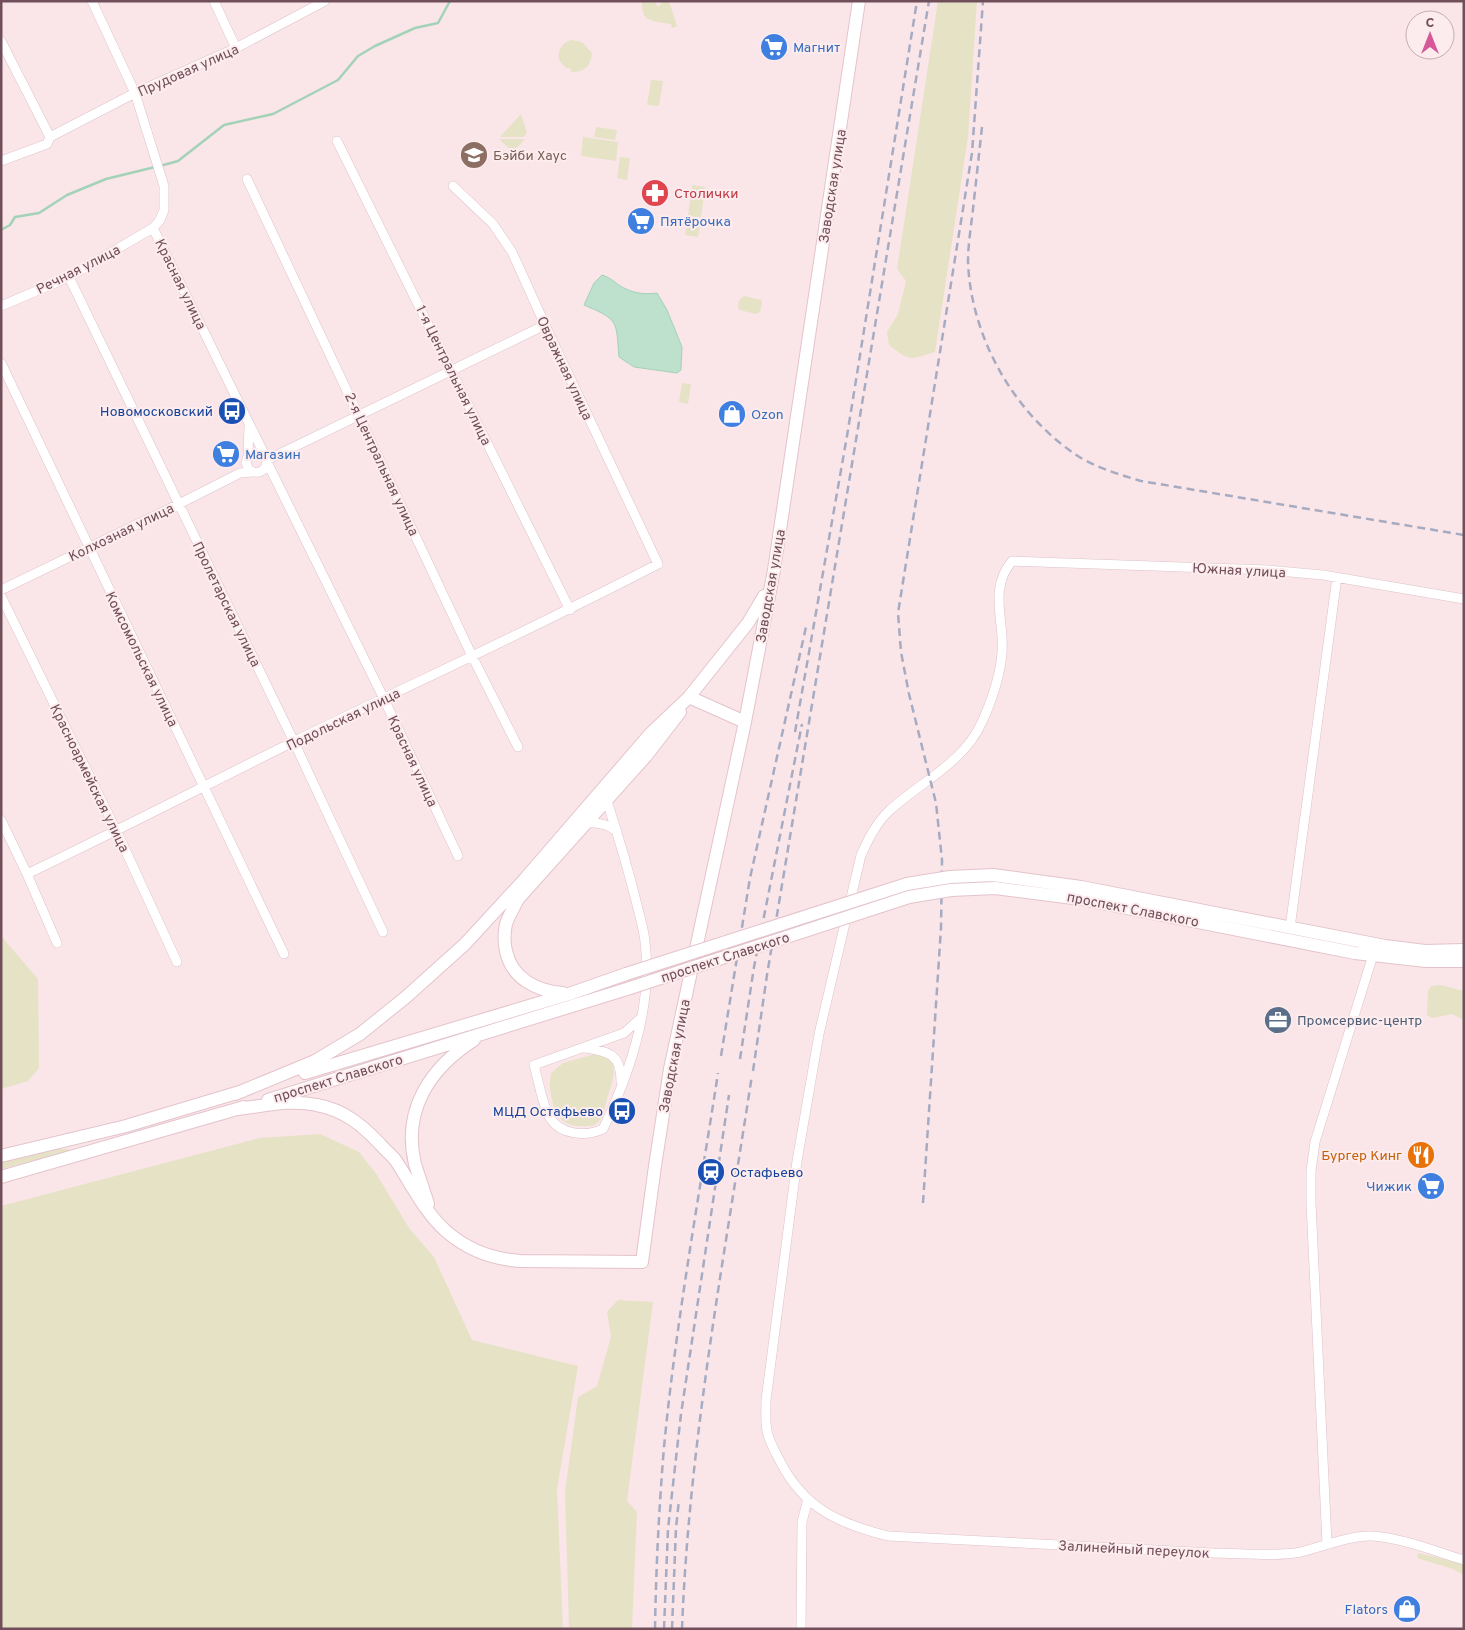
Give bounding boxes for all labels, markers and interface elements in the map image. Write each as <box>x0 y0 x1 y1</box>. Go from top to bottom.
north arrow <box>1405 10 1455 60</box>
text: С <box>1426 15 1435 32</box>
supermarket icon: Магнит <box>759 32 789 62</box>
place label: Магнит <box>793 40 840 57</box>
street label: Прудовая улица <box>136 42 242 101</box>
street label: Заводская улица <box>816 128 851 244</box>
school or university icon: Бэйби Хаус <box>459 140 489 170</box>
place label: Бэйби Хаус <box>493 148 567 165</box>
pharmacy icon: Столички <box>640 178 670 208</box>
place label: Столички <box>674 186 738 203</box>
supermarket icon: Пятёрочка <box>626 206 656 236</box>
place label: Пятёрочка <box>660 214 731 231</box>
street label: Красная улица <box>150 236 209 333</box>
street label: Речная улица <box>34 242 123 299</box>
street label: 1-я Центральная улица <box>411 303 494 448</box>
street label: Овражная улица <box>532 314 595 423</box>
street label: 2-я Центральная улица <box>340 390 421 539</box>
bus stop icon: Новомосковский <box>217 396 247 426</box>
shop icon: Ozon <box>717 399 747 429</box>
place label: Новомосковский <box>100 404 213 421</box>
place label: Ozon <box>751 407 784 424</box>
supermarket icon: Магазин <box>211 439 241 469</box>
place label: Магазин <box>245 447 301 464</box>
street label: Колхозная улица <box>66 501 177 566</box>
street label: Заводская улица <box>753 528 790 644</box>
street label: Пролетарская улица <box>188 539 263 670</box>
street label: Южная улица <box>1192 561 1286 582</box>
street label: Комсомольская улица <box>100 589 181 730</box>
street label: Подольская улица <box>284 685 403 755</box>
street label: Красноармейская улица <box>45 702 132 856</box>
street label: Красная улица <box>383 713 440 810</box>
street label: проспект Славского <box>1065 889 1200 932</box>
street label: проспект Славского <box>659 930 792 987</box>
street label: Заводская улица <box>656 998 695 1114</box>
office icon: Промсервис-центр <box>1263 1005 1293 1035</box>
place label: Промсервис-центр <box>1297 1013 1422 1030</box>
street label: проспект Славского <box>272 1052 405 1107</box>
bus stop icon: МЦД Остафьево <box>607 1096 637 1126</box>
place label: МЦД Остафьево <box>493 1104 603 1121</box>
restaurant icon: Бургер Кинг <box>1406 1140 1436 1170</box>
place label: Бургер Кинг <box>1321 1148 1402 1165</box>
station icon: Остафьево <box>696 1157 726 1187</box>
place label: Остафьево <box>730 1165 804 1182</box>
supermarket icon: Чижик <box>1416 1171 1446 1201</box>
place label: Чижик <box>1366 1179 1412 1196</box>
street label: Залинейный переулок <box>1058 1538 1210 1563</box>
shop icon: Flators <box>1392 1594 1422 1624</box>
place label: Flators <box>1345 1602 1388 1619</box>

